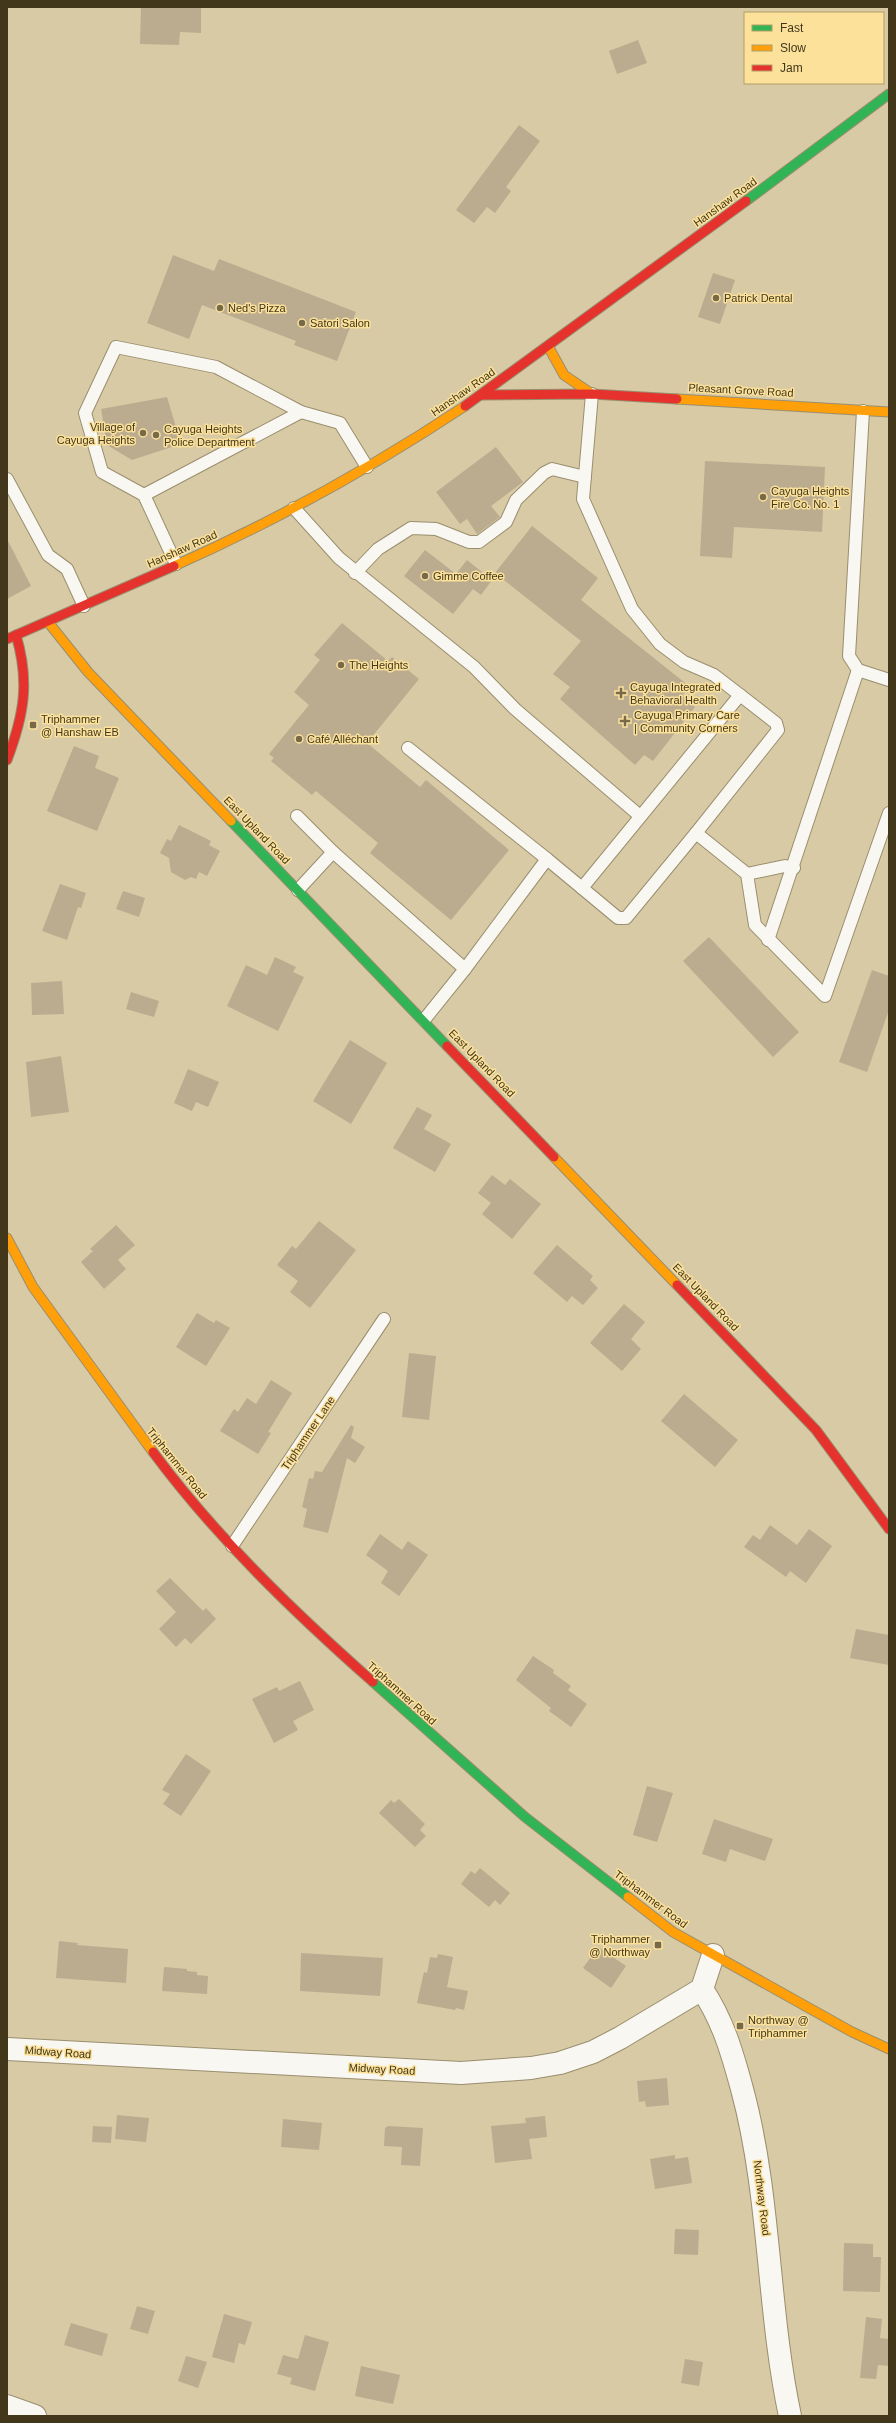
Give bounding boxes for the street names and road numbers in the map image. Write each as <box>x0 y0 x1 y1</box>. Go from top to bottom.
street label: Hanshaw Road <box>691 175 759 229</box>
street label: Hanshaw Road <box>429 366 497 418</box>
street label: Pleasant Grove Road <box>688 381 794 399</box>
street label: Hanshaw Road <box>145 528 219 570</box>
street label: East Upland Road <box>222 794 292 866</box>
street label: East Upland Road <box>447 1027 517 1099</box>
street label: East Upland Road <box>671 1261 741 1333</box>
street label: Triphammer Lane <box>279 1394 337 1472</box>
street label: Triphammer Road <box>145 1425 209 1501</box>
street label: Triphammer Road <box>365 1659 439 1727</box>
street label: Triphammer Road <box>612 1868 690 1930</box>
street label: Midway Road <box>24 2044 92 2060</box>
street label: Midway Road <box>348 2061 416 2077</box>
street label: Northway Road <box>751 2160 773 2236</box>

